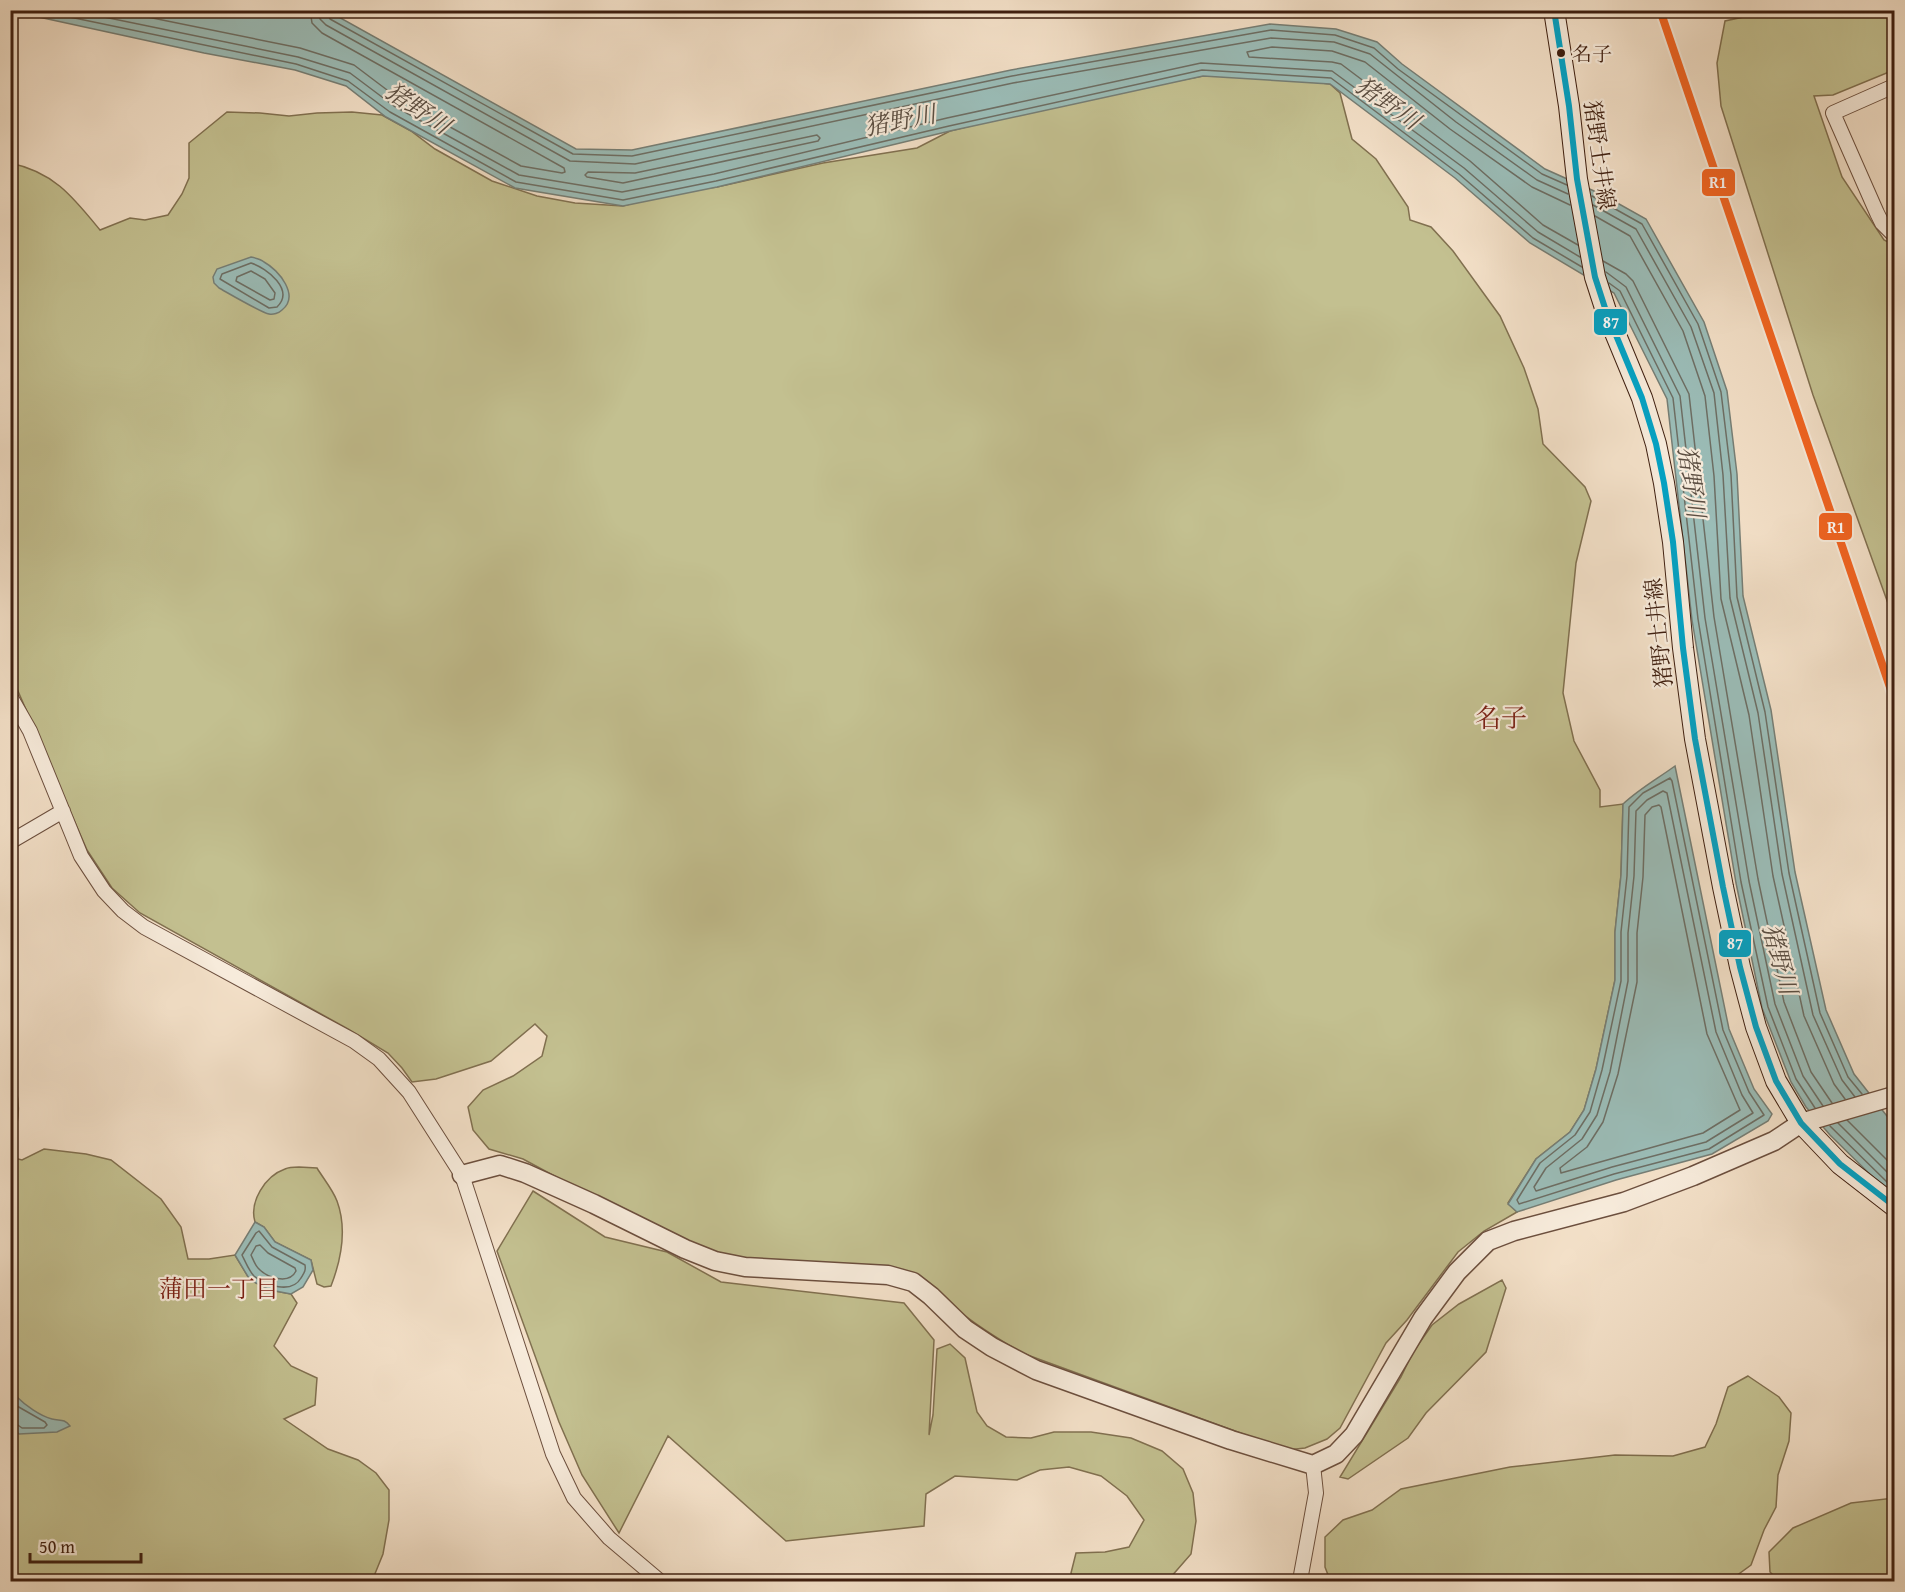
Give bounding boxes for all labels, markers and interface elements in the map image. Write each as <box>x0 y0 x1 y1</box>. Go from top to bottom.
place label: 名子 <box>1572 39 1612 68</box>
marker: 名子 <box>1555 47 1567 59</box>
water label: 猪野川 <box>1348 68 1430 140</box>
water label: 猪野川 <box>378 73 460 144</box>
water label: 猪野川 <box>861 95 942 144</box>
street label: 猪野土井線 <box>1577 98 1623 212</box>
line badge: R1 <box>1701 168 1736 197</box>
text: R1 <box>1709 170 1727 194</box>
line badge: 87 <box>1593 308 1628 336</box>
text: 87 <box>1603 310 1619 334</box>
water label: 猪野川 <box>1670 444 1715 523</box>
line badge: R1 <box>1818 512 1853 541</box>
text: R1 <box>1827 515 1845 539</box>
street label: 猪野土井線 <box>1636 577 1680 689</box>
district label: 名子 <box>1475 698 1527 737</box>
water label: 猪野川 <box>1754 920 1807 1001</box>
line badge: 87 <box>1718 929 1752 958</box>
text: 87 <box>1727 931 1743 955</box>
district label: 蒲田一丁目 <box>159 1271 279 1306</box>
scale bar <box>30 1526 141 1564</box>
text: 50 m <box>39 1533 75 1560</box>

